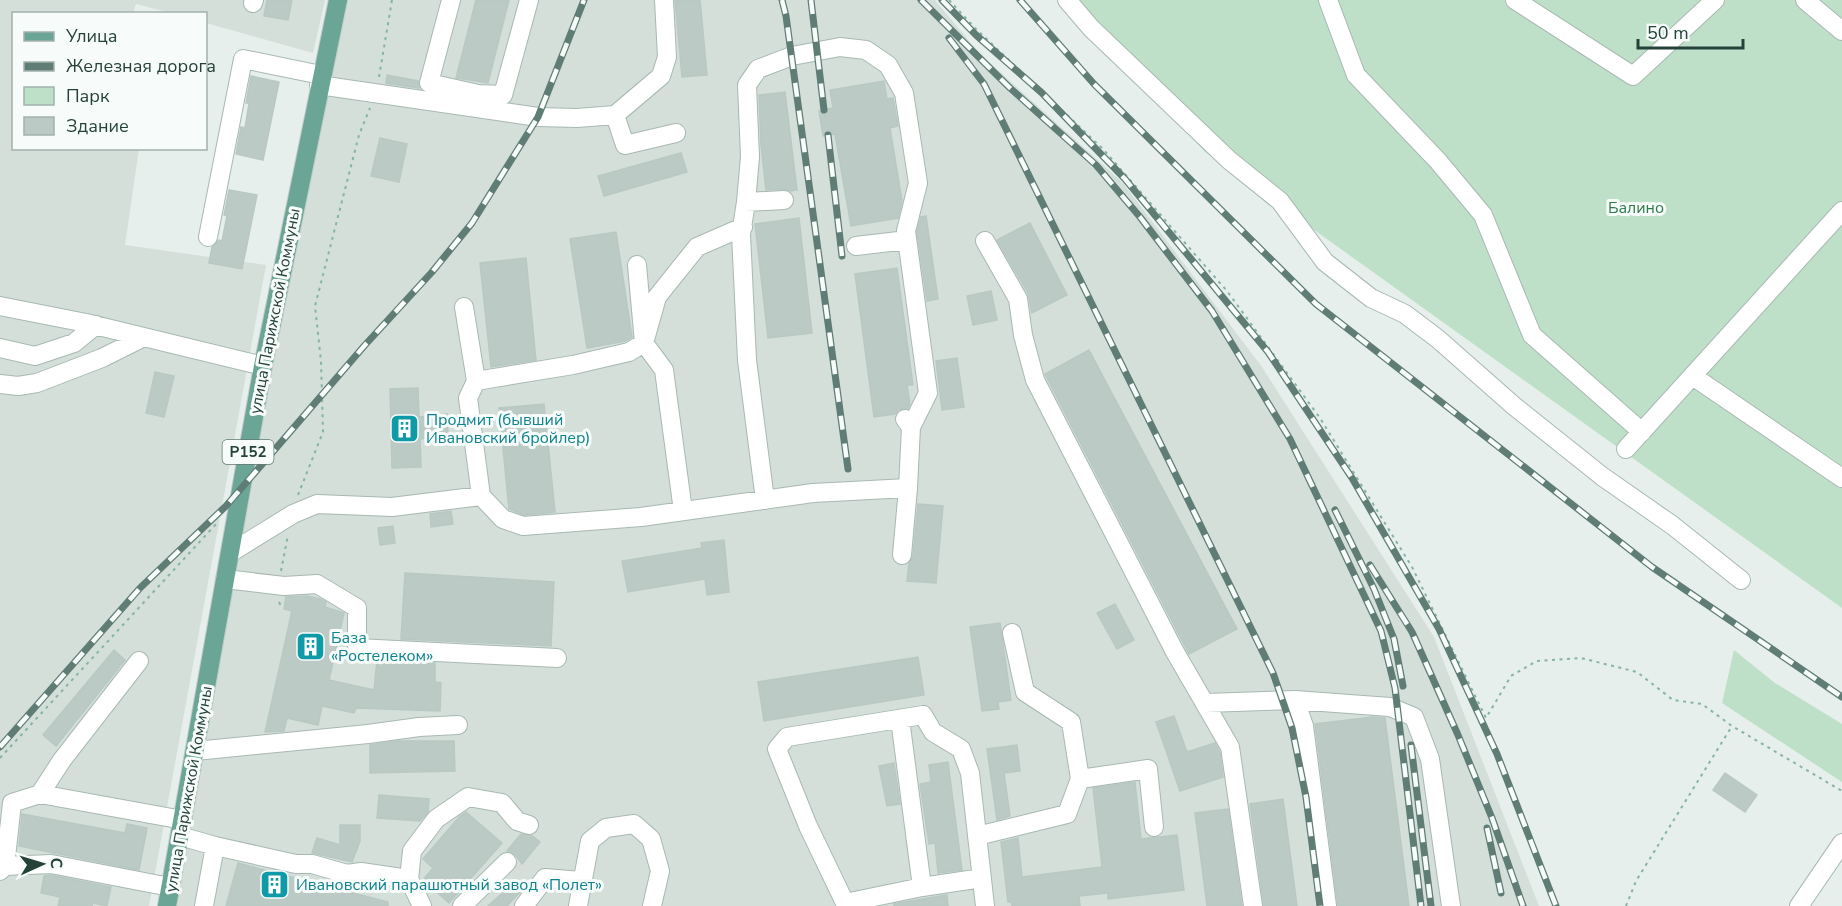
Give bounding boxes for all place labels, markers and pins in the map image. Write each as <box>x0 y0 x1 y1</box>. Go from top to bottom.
place label: Продмит (бывший Ивановский бройлер) <box>426 409 590 449</box>
building icon: Продмит (бывший Ивановский бройлер) <box>389 412 421 444</box>
place label: База «Ростелеком» <box>331 627 433 667</box>
building icon: База «Ростелеком» <box>294 630 326 662</box>
building icon: Ивановский парашютный завод «Полет» <box>259 868 291 900</box>
place label: Ивановский парашютный завод «Полет» <box>296 874 602 896</box>

